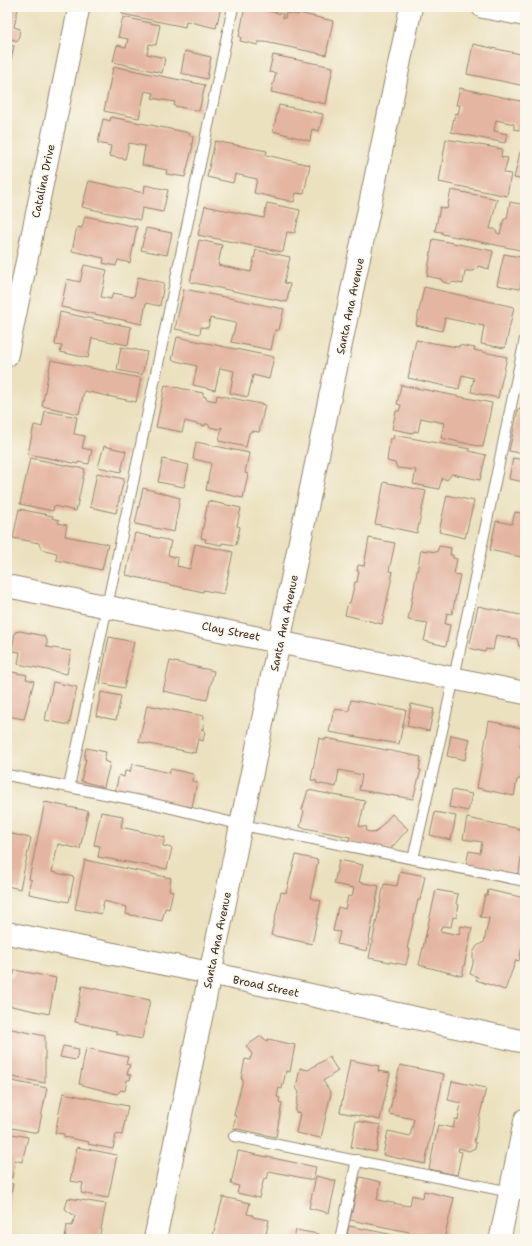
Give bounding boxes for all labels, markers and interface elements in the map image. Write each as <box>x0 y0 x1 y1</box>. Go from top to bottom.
street label: Catalina Drive <box>28 143 59 219</box>
street label: Santa Ana Avenue <box>333 256 368 356</box>
street label: Santa Ana Avenue <box>267 573 302 673</box>
street label: Clay Street <box>200 618 262 645</box>
street label: Santa Ana Avenue <box>200 890 235 990</box>
street label: Broad Street <box>231 972 301 1001</box>

